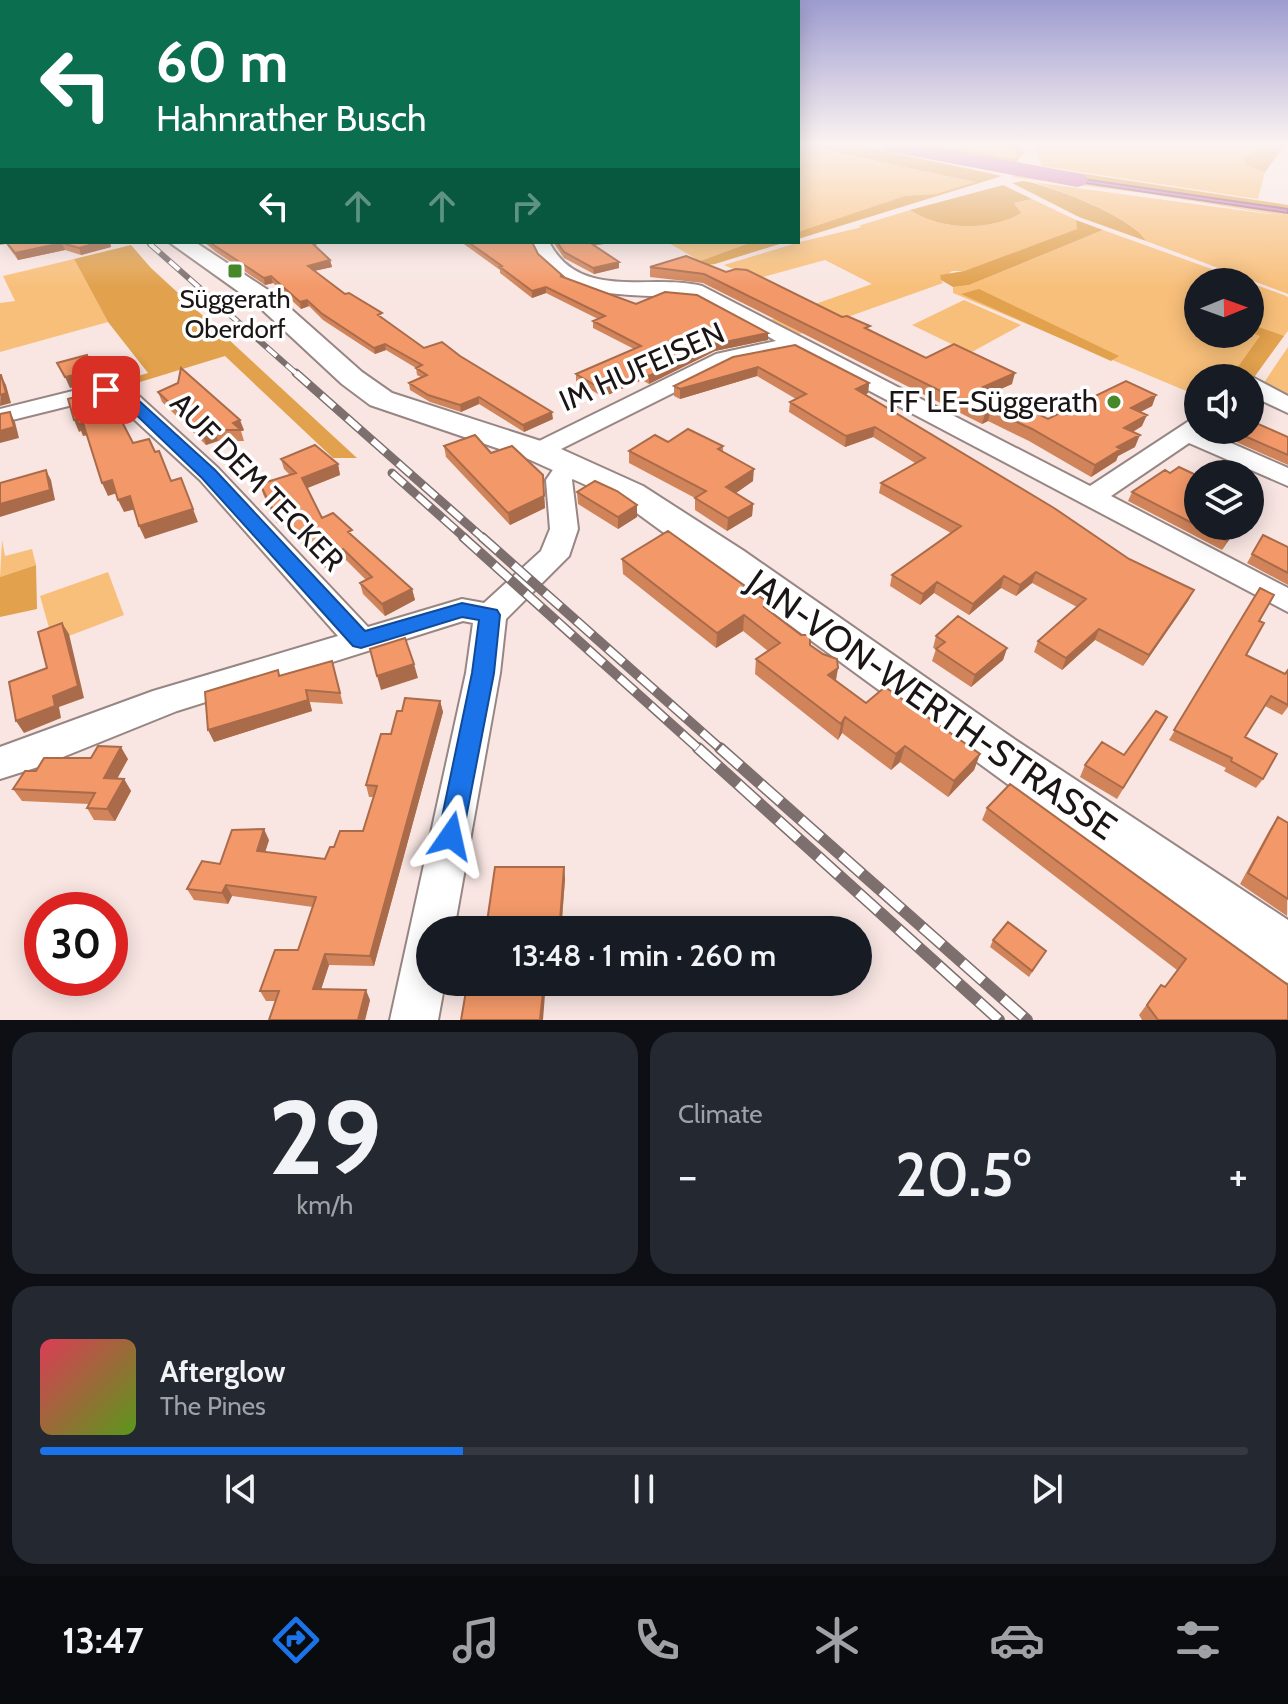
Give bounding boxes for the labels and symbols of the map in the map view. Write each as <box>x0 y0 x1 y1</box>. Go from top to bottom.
marker: Süggerath Oberdorf <box>226 262 244 280</box>
north arrow <box>1184 268 1264 348</box>
place label: Süggerath Oberdorf <box>180 283 290 345</box>
street label: IM HUFEISEN <box>554 314 730 419</box>
pin <box>72 356 140 424</box>
place label: FF LE-Süggerath <box>888 383 1098 420</box>
street label: AUF DEM TECKER <box>163 385 352 579</box>
marker: FF LE-Süggerath <box>1105 393 1123 411</box>
street label: JAN-VON-WERTH-STRASSE <box>738 559 1125 849</box>
position arrow <box>409 794 493 878</box>
speed limit sign: 30 <box>24 892 128 996</box>

